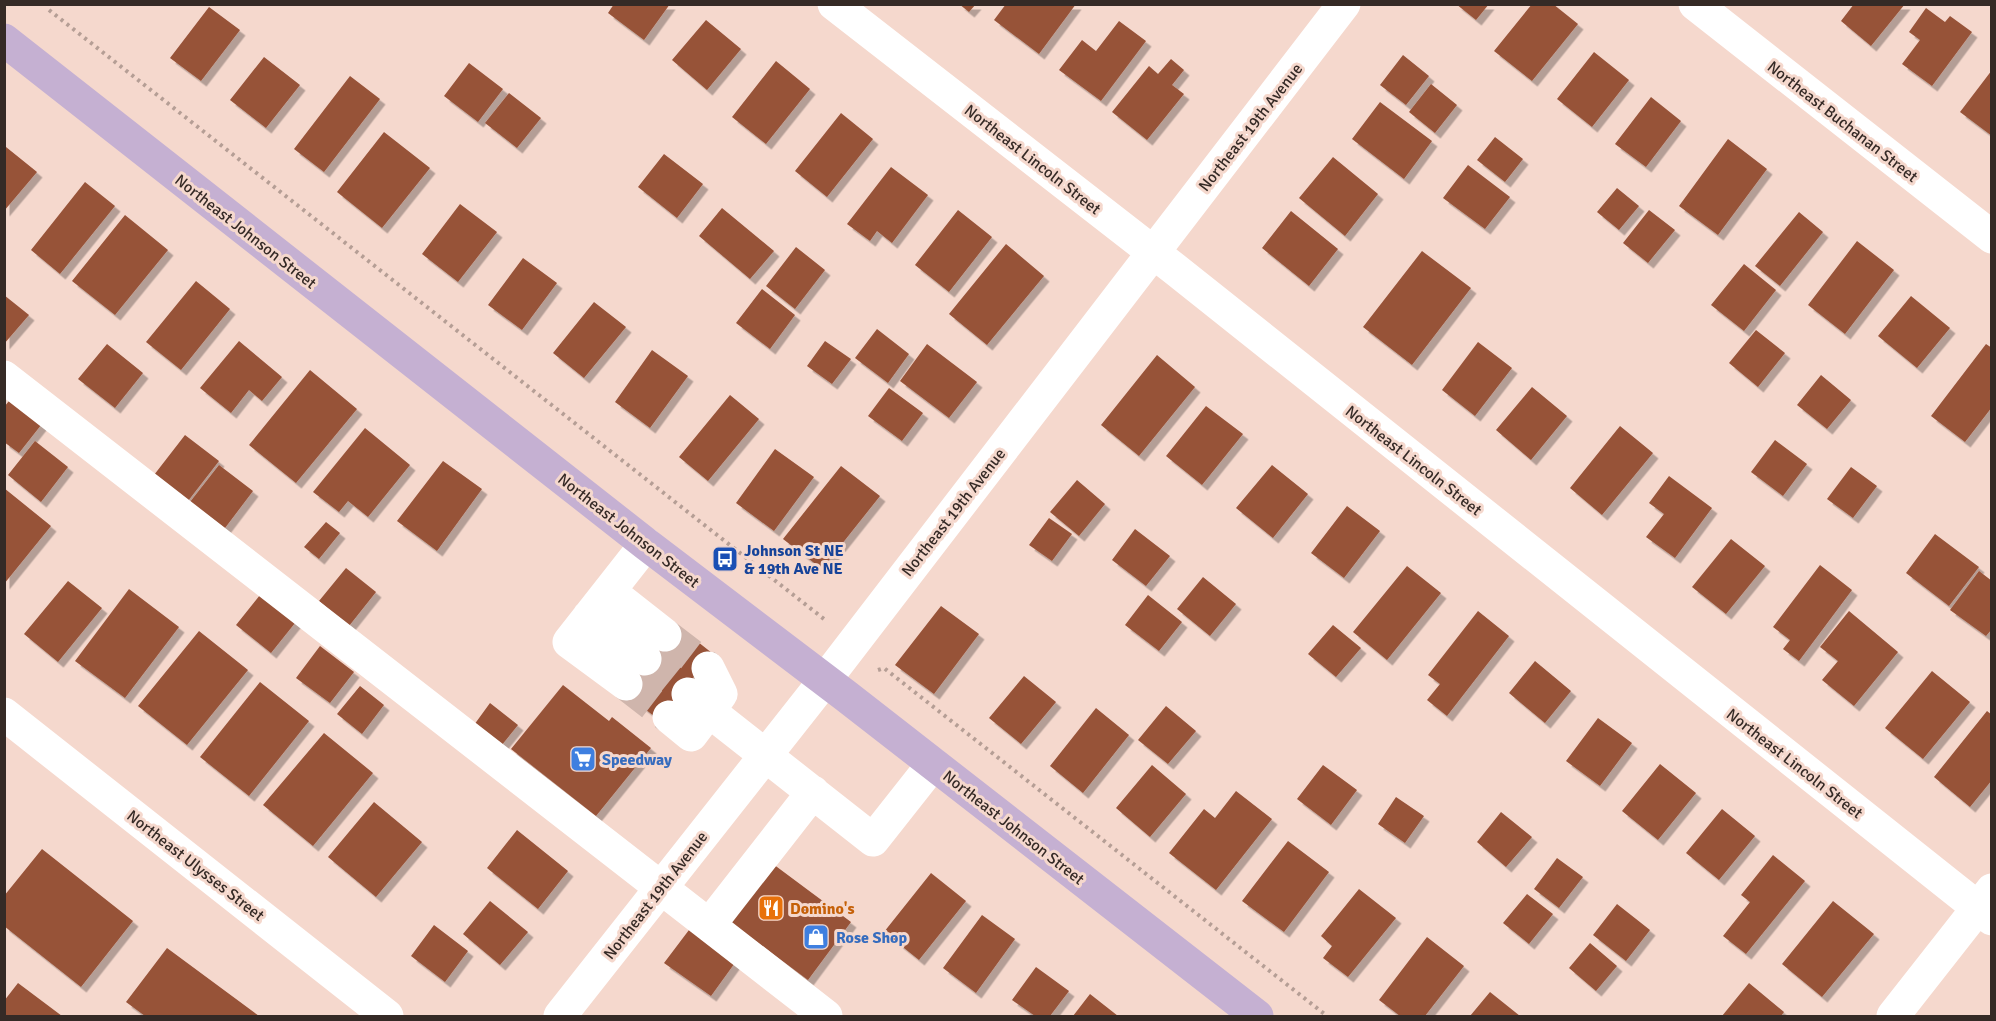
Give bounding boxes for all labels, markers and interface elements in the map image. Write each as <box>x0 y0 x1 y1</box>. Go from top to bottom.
street label: Northeast Buchanan Street <box>1763 57 1922 187</box>
street label: Northeast 19th Avenue <box>1195 60 1307 196</box>
street label: Northeast Lincoln Street <box>960 100 1105 219</box>
street label: Northeast Johnson Street <box>171 170 320 294</box>
street label: Northeast Lincoln Street <box>1341 401 1486 520</box>
street label: Northeast 19th Avenue <box>898 445 1010 581</box>
street label: Northeast Johnson Street <box>554 469 703 593</box>
place label: Johnson St NE & 19th Ave NE <box>744 541 844 579</box>
bus stop icon: Johnson St NE & 19th Ave NE <box>710 544 740 574</box>
street label: Northeast Lincoln Street <box>1722 704 1867 823</box>
supermarket icon: Speedway <box>568 744 598 774</box>
place label: Speedway <box>602 750 672 770</box>
street label: Northeast Johnson Street <box>939 766 1088 890</box>
street label: Northeast Ulysses Street <box>123 806 268 926</box>
street label: Northeast 19th Avenue <box>600 828 712 964</box>
restaurant icon: Domino's <box>756 893 786 923</box>
place label: Domino's <box>790 899 855 919</box>
shop icon: Rose Shop <box>801 922 831 952</box>
place label: Rose Shop <box>836 928 907 948</box>

